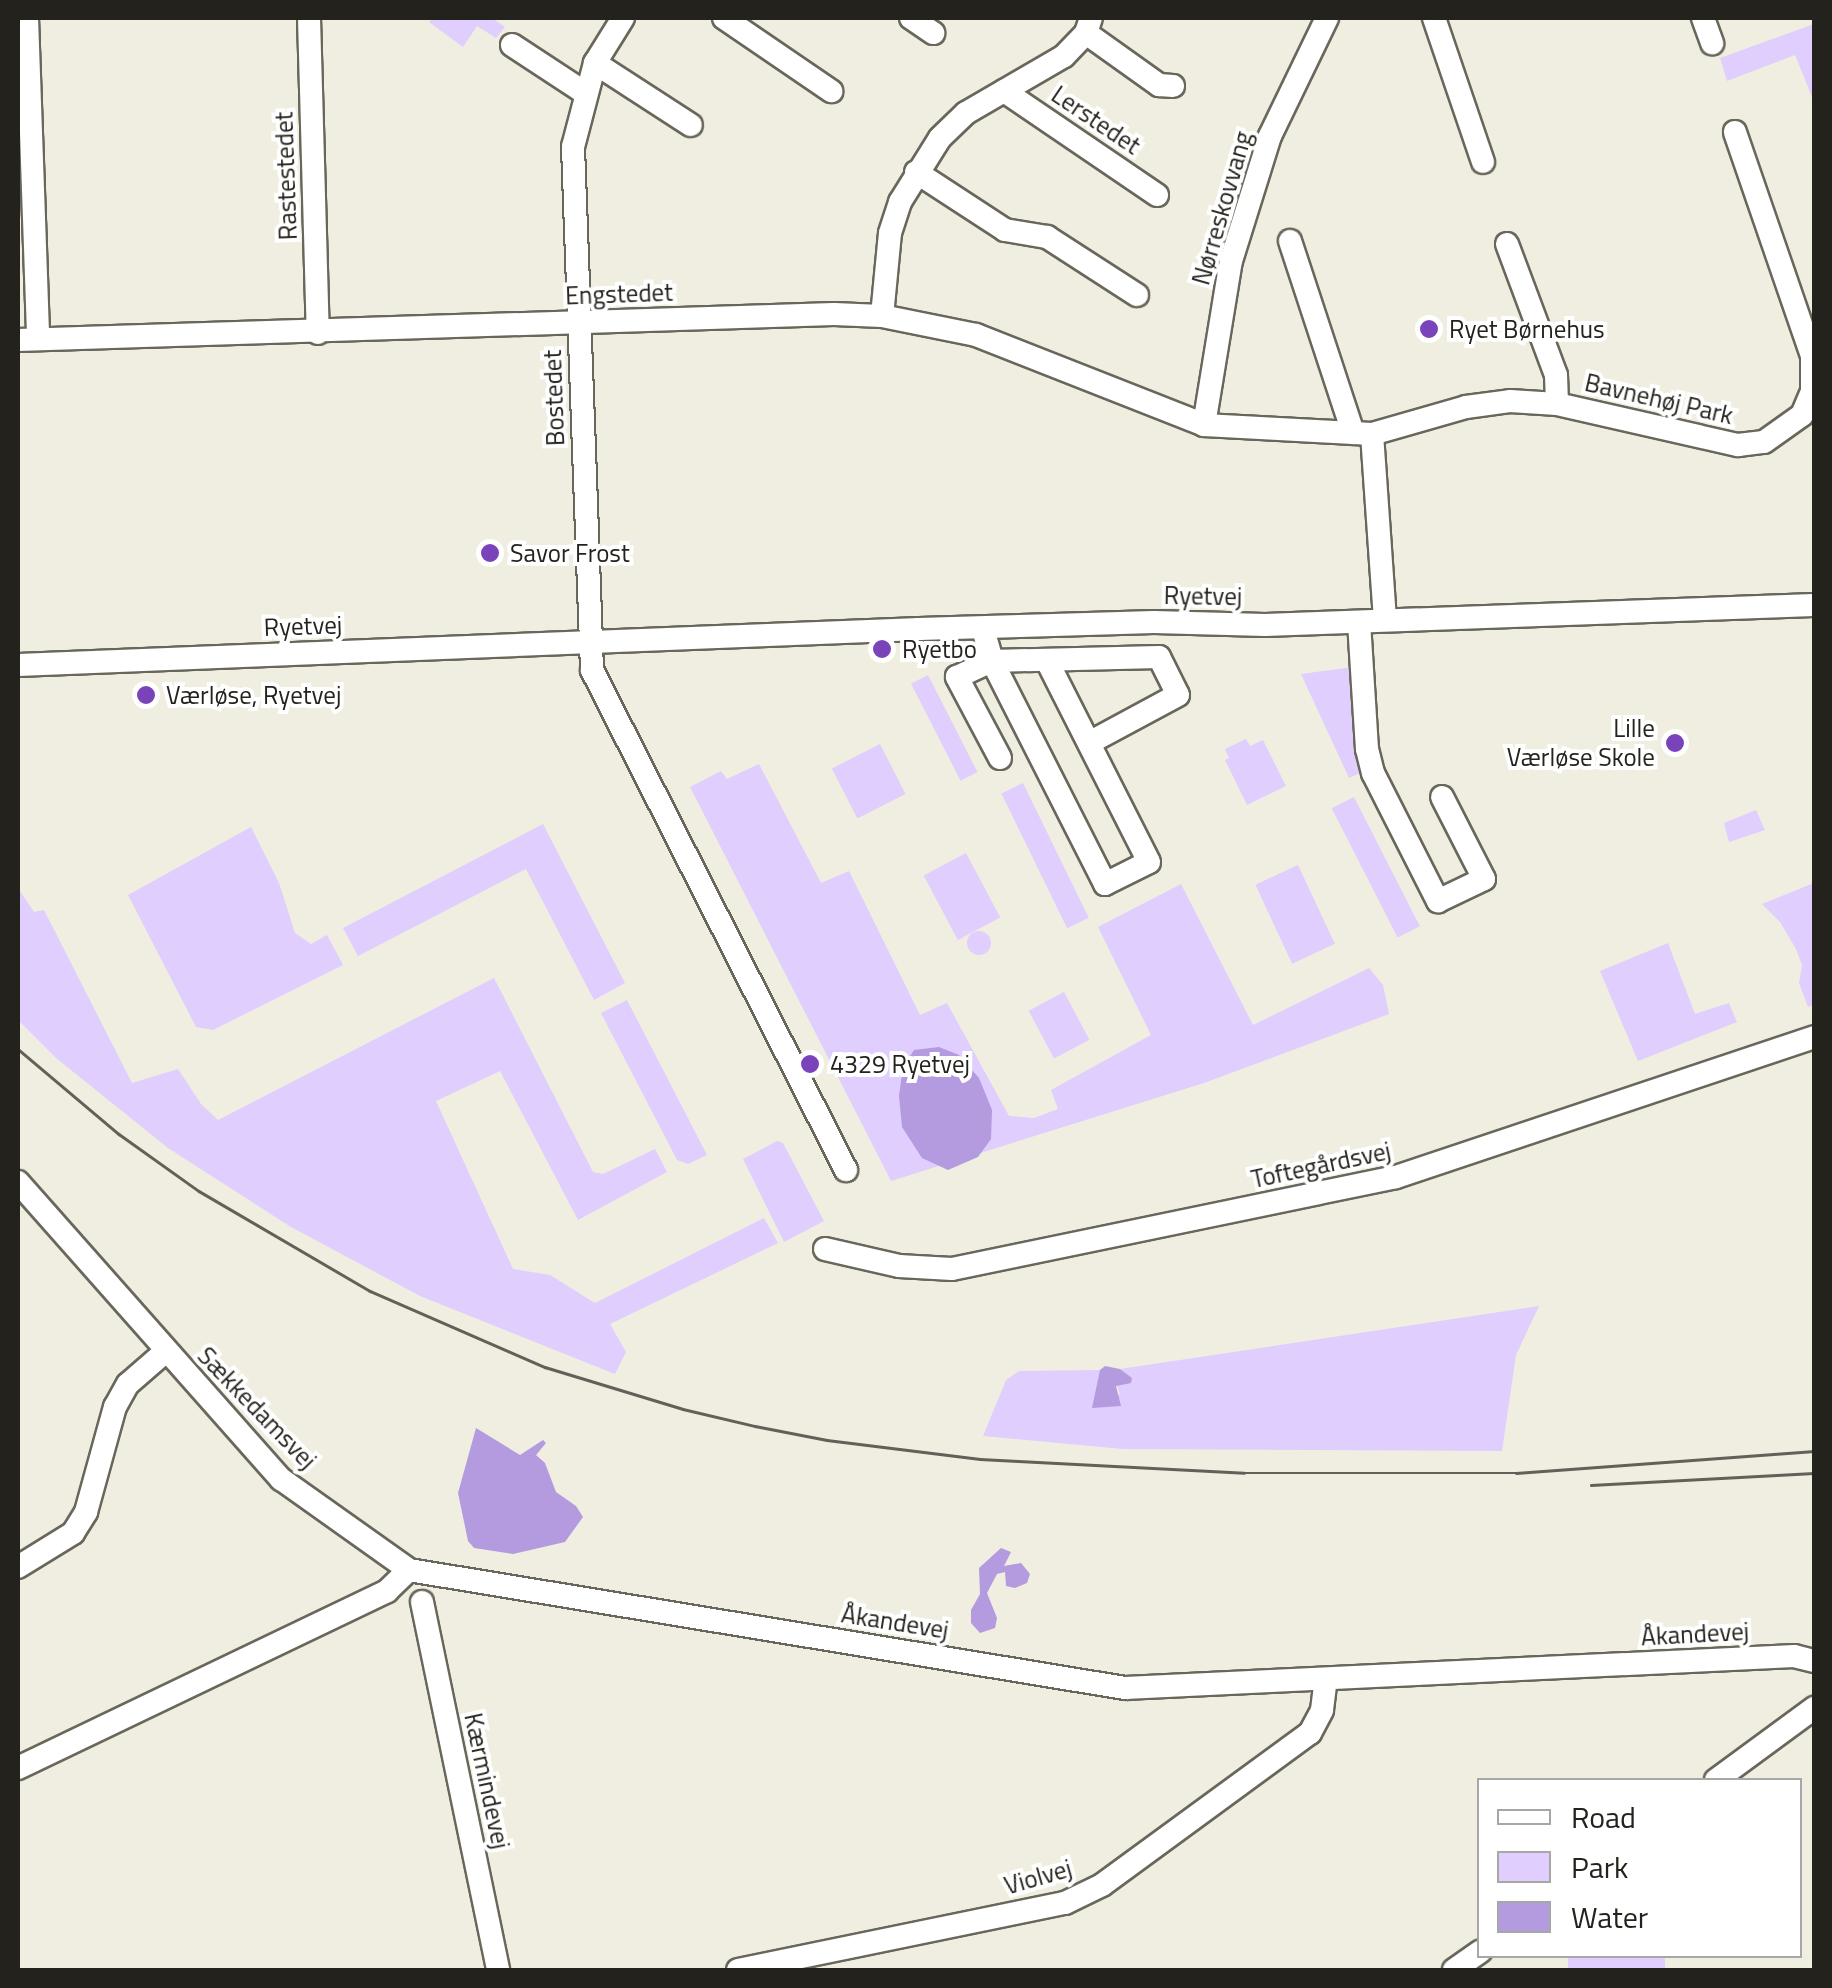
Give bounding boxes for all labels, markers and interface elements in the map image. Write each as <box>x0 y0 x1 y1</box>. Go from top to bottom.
street label: Lerstedet <box>1046 79 1146 161</box>
street label: Rastestedet <box>269 111 303 241</box>
street label: Nørreskovvang <box>1186 128 1258 288</box>
street label: Engstedet <box>565 277 673 311</box>
place label: Ryet Børnehus <box>1449 314 1605 344</box>
marker: Ryet Børnehus <box>1418 318 1440 340</box>
street label: Bostedet <box>537 349 571 447</box>
street label: Bavnehøj Park <box>1582 367 1736 431</box>
place label: Savor Frost <box>510 538 630 568</box>
marker: Savor Frost <box>479 542 501 564</box>
street label: Ryetvej <box>1164 580 1242 612</box>
street label: Ryetvej <box>263 610 343 642</box>
place label: Ryetbo <box>902 634 977 664</box>
marker: Ryetbo <box>871 638 893 660</box>
place label: Værløse, Ryetvej <box>166 680 341 710</box>
marker: Værløse, Ryetvej <box>135 684 157 706</box>
place label: Lille Værløse Skole <box>1507 714 1655 773</box>
marker: Lille Værløse Skole <box>1664 732 1686 754</box>
place label: 4329 Ryetvej <box>830 1049 970 1079</box>
marker: 4329 Ryetvej <box>799 1053 821 1075</box>
street label: Toftegårdsvej <box>1248 1136 1394 1194</box>
street label: Sækkedamsvej <box>191 1341 323 1475</box>
street label: Åkandevej <box>839 1599 951 1645</box>
street label: Åkandevej <box>1640 1616 1750 1652</box>
street label: Kærmindevej <box>458 1710 516 1852</box>
legend <box>1477 1778 1802 1958</box>
text: Road <box>1571 1794 1636 1840</box>
text: Park <box>1571 1844 1628 1890</box>
street label: Violvej <box>1001 1853 1075 1901</box>
text: Water <box>1571 1894 1648 1940</box>

